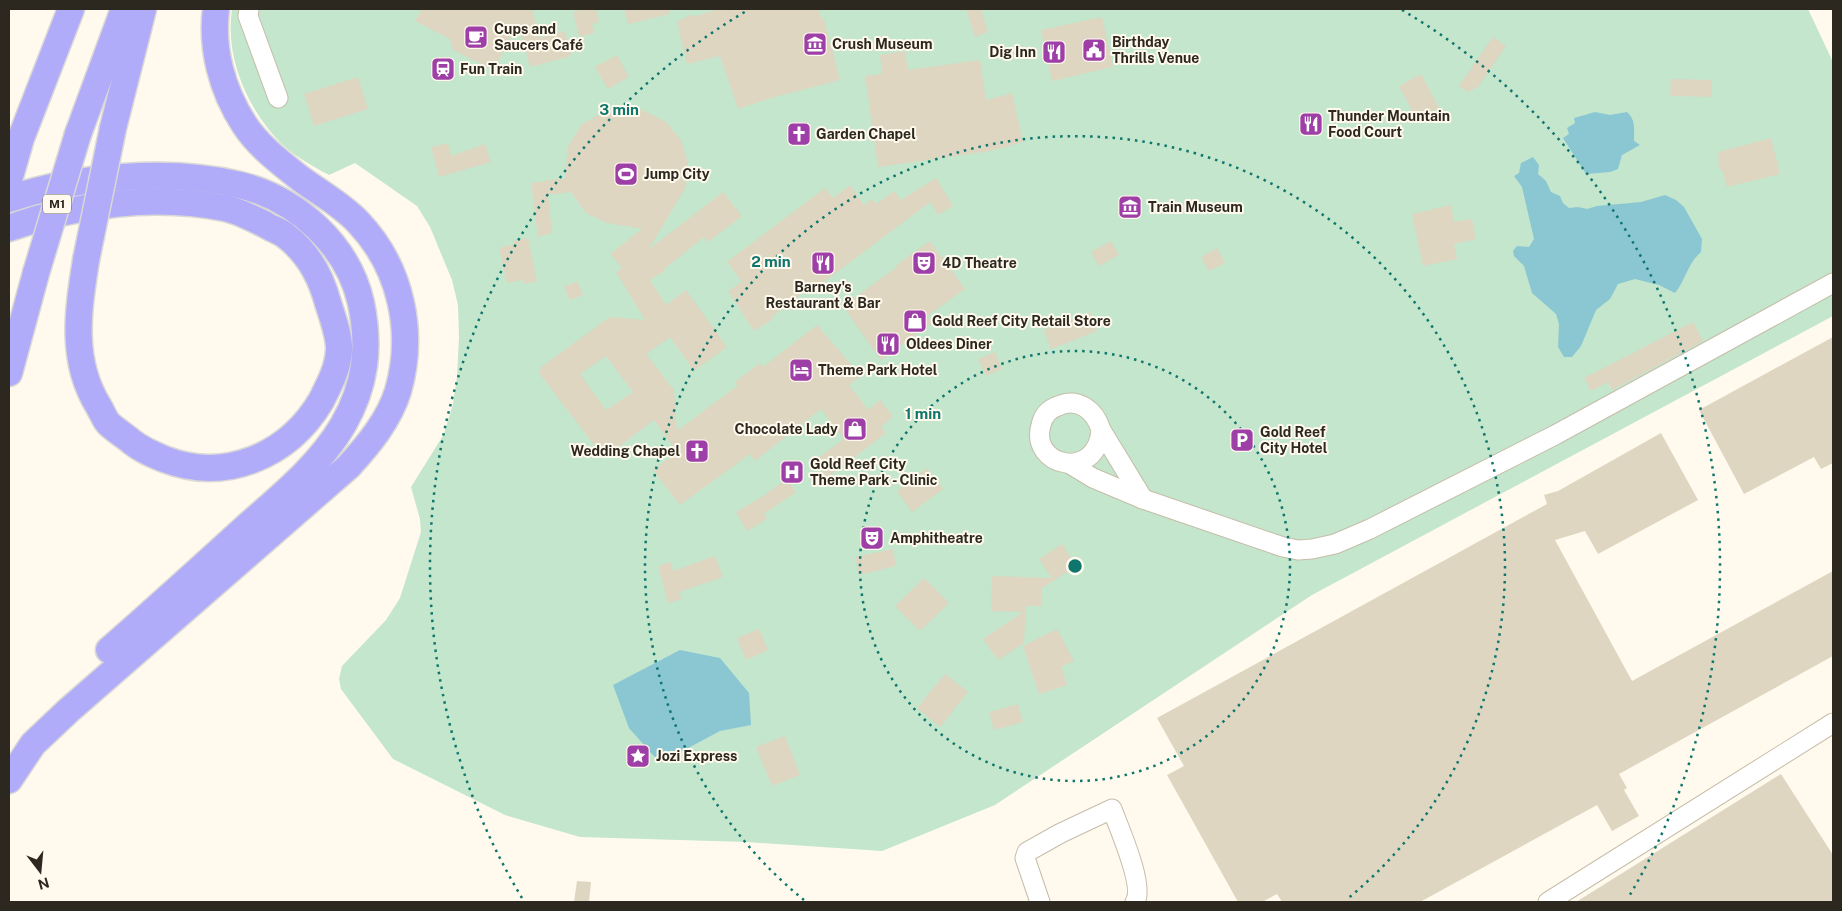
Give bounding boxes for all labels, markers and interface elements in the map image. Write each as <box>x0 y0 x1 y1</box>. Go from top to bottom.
place label: Cups and Saucers Café <box>494 21 583 53</box>
cafe icon: Cups and Saucers Café <box>463 24 489 50</box>
museum icon: Crush Museum <box>802 31 828 57</box>
place label: Birthday Thrills Venue <box>1112 34 1199 66</box>
place label: Crush Museum <box>832 36 932 52</box>
public building icon: Birthday Thrills Venue <box>1081 37 1107 63</box>
restaurant icon: Dig Inn <box>1041 39 1067 65</box>
place label: Dig Inn <box>989 44 1036 60</box>
station icon: Fun Train <box>430 56 456 82</box>
place label: Fun Train <box>460 61 522 77</box>
text: 3 min <box>599 101 639 118</box>
place label: Thunder Mountain Food Court <box>1328 108 1450 140</box>
restaurant icon: Thunder Mountain Food Court <box>1298 111 1324 137</box>
church icon: Garden Chapel <box>786 121 812 147</box>
place label: Garden Chapel <box>816 126 916 142</box>
sports icon: Jump City <box>613 161 639 187</box>
place label: Jump City <box>644 166 710 182</box>
road number: M1 <box>43 194 71 213</box>
museum icon: Train Museum <box>1117 194 1143 220</box>
place label: Train Museum <box>1148 199 1243 215</box>
restaurant icon: Barney's Restaurant & Bar <box>810 250 836 276</box>
theatre icon: 4D Theatre <box>911 250 937 276</box>
text: 2 min <box>751 253 791 270</box>
place label: 4D Theatre <box>942 255 1017 271</box>
place label: Barney's Restaurant & Bar <box>766 279 881 311</box>
shop icon: Gold Reef City Retail Store <box>902 308 928 334</box>
place label: Gold Reef City Retail Store <box>932 313 1111 329</box>
restaurant icon: Oldees Diner <box>875 331 901 357</box>
place label: Oldees Diner <box>906 336 992 352</box>
hotel icon: Theme Park Hotel <box>788 357 814 383</box>
place label: Theme Park Hotel <box>818 362 938 378</box>
text: 1 min <box>905 405 941 422</box>
shop icon: Chocolate Lady <box>842 416 868 442</box>
place label: Chocolate Lady <box>735 421 838 437</box>
place label: Gold Reef City Hotel <box>1260 424 1328 456</box>
parking icon: Gold Reef City Hotel <box>1229 427 1255 453</box>
church icon: Wedding Chapel <box>684 438 710 464</box>
place label: Wedding Chapel <box>571 443 680 459</box>
place label: Gold Reef City Theme Park - Clinic <box>810 456 938 488</box>
hospital icon: Gold Reef City Theme Park - Clinic <box>779 459 805 485</box>
theatre icon: Amphitheatre <box>859 525 885 551</box>
place label: Amphitheatre <box>890 530 983 546</box>
centre of rings <box>1066 557 1084 575</box>
place icon: Jozi Express <box>625 743 651 769</box>
place label: Jozi Express <box>656 748 737 764</box>
north arrow <box>15 846 65 896</box>
text: N <box>36 874 51 893</box>

